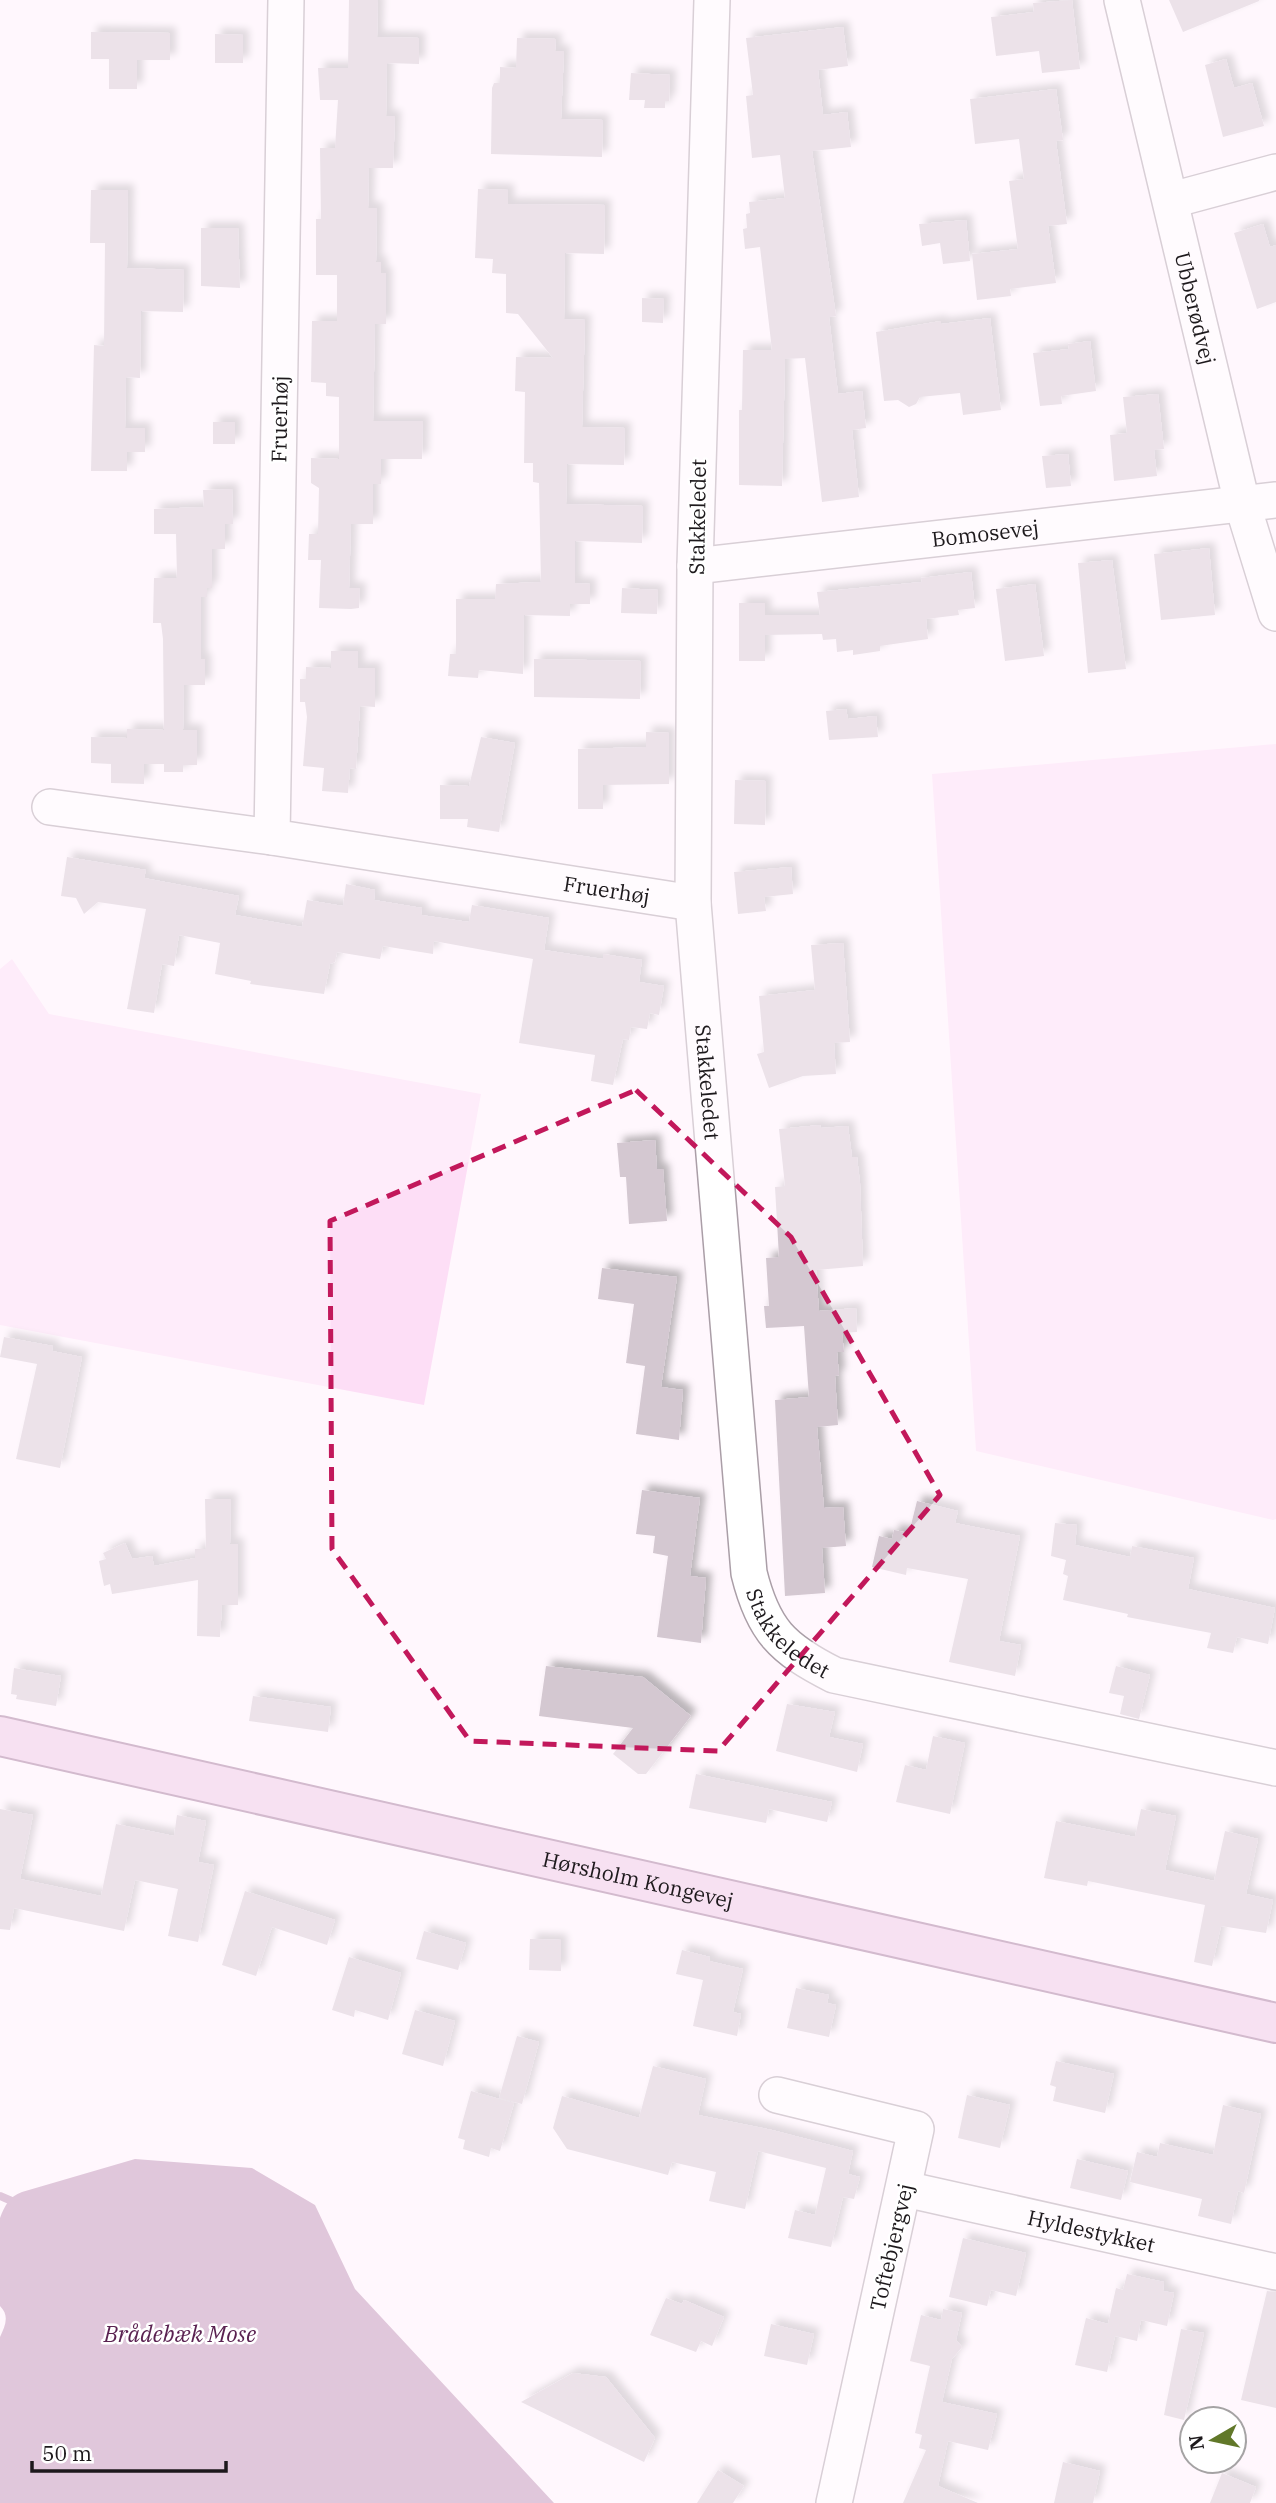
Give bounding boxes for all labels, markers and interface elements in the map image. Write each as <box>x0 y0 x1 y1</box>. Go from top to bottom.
street label: Ubberødvej <box>1169 249 1223 367</box>
street label: Fruerhøj <box>264 375 294 463</box>
street label: Stakkeledet <box>682 459 712 575</box>
street label: Bomosevej <box>930 513 1040 553</box>
street label: Fruerhøj <box>562 869 652 910</box>
street label: Stakkeledet <box>689 1023 727 1141</box>
street label: Stakkeledet <box>740 1584 834 1684</box>
street label: Hørsholm Kongevej <box>540 1844 736 1915</box>
street label: Toftebjergvej <box>863 2180 919 2314</box>
street label: Hyldestykket <box>1025 2203 1158 2259</box>
water label: Brådebæk Mose <box>103 2318 256 2348</box>
north arrow <box>1178 2405 1248 2475</box>
scale bar <box>32 2430 226 2474</box>
text: N <box>1183 2433 1209 2452</box>
text: 50 m <box>42 2439 92 2467</box>

